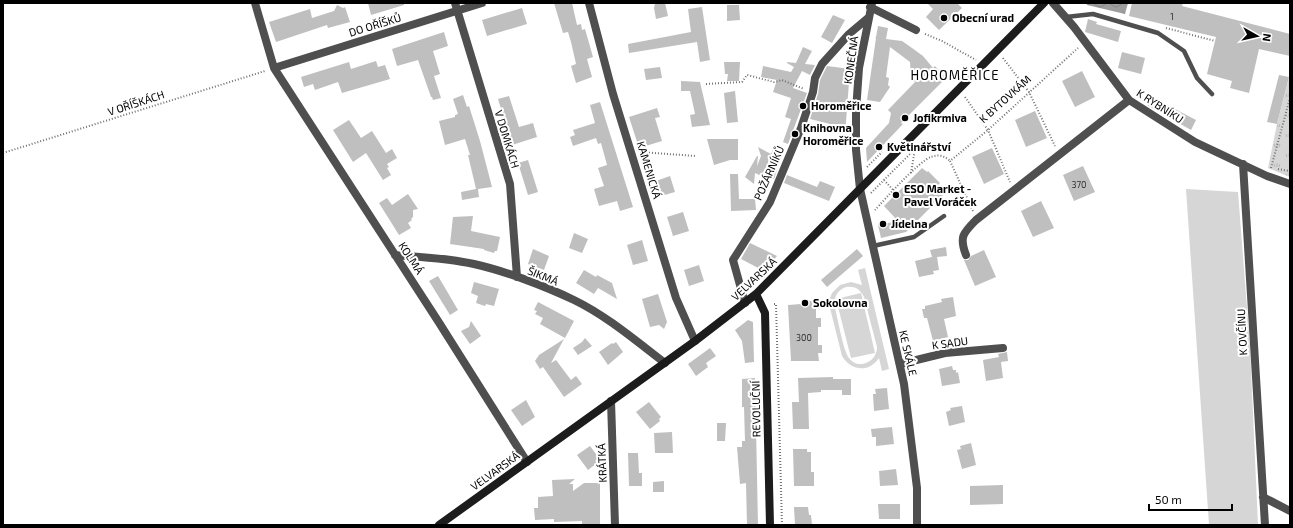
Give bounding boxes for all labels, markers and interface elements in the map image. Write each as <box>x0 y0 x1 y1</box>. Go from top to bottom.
street label: DO OŘÍŠKŮ <box>347 9 403 39</box>
place label: Obecní urad <box>952 11 1014 24</box>
house number: 1 <box>1170 11 1174 22</box>
marker: Obecní urad <box>939 13 949 23</box>
north arrow <box>1237 16 1277 56</box>
text: N <box>1260 33 1274 42</box>
street label: KONEČNÁ <box>841 35 860 85</box>
district label: HOROMĚŘICE <box>911 67 999 83</box>
street label: K BYTOVKÁM <box>976 72 1033 125</box>
street label: K RYBNÍKU <box>1134 86 1186 125</box>
street label: V OŘÍŠKÁCH <box>106 87 166 118</box>
place label: Horoměřice <box>811 99 872 112</box>
marker: Horoměřice <box>798 101 808 111</box>
street label: V DOMKÁCH <box>492 108 522 169</box>
place label: Jofikrmiva <box>913 111 967 124</box>
marker: Jofikrmiva <box>900 113 910 123</box>
place label: Knihovna Horoměřice <box>803 121 864 147</box>
marker: Knihovna Horoměřice <box>790 129 800 139</box>
street label: KAMENICKÁ <box>635 140 664 200</box>
place label: Květinářství <box>887 140 952 153</box>
marker: Květinářství <box>874 142 884 152</box>
street label: POŽÁRNÍKŮ <box>750 143 786 202</box>
house number: 370 <box>1071 179 1087 190</box>
place label: ESO Market - Pavel Voráček <box>904 182 978 208</box>
marker: ESO Market - Pavel Voráček <box>891 190 901 200</box>
place label: Jídelna <box>891 217 927 230</box>
marker: Jídelna <box>878 219 888 229</box>
street label: KOLMÁ <box>396 239 427 276</box>
street label: VELVARSKÁ <box>728 254 779 303</box>
street label: ŠIKMÁ <box>526 264 561 288</box>
place label: Sokolovna <box>813 296 867 309</box>
marker: Sokolovna <box>800 298 810 308</box>
street label: K OVČÍNU <box>1234 308 1249 356</box>
street label: KE SKÁLE <box>897 329 920 377</box>
house number: 300 <box>796 332 812 343</box>
street label: K SADU <box>931 334 969 351</box>
street label: REVOLUČNÍ <box>748 379 762 437</box>
street label: KRÁTKÁ <box>594 443 609 483</box>
street label: VELVARSKÁ <box>468 448 522 493</box>
scale bar <box>1149 486 1232 512</box>
text: 50 m <box>1155 492 1182 506</box>

